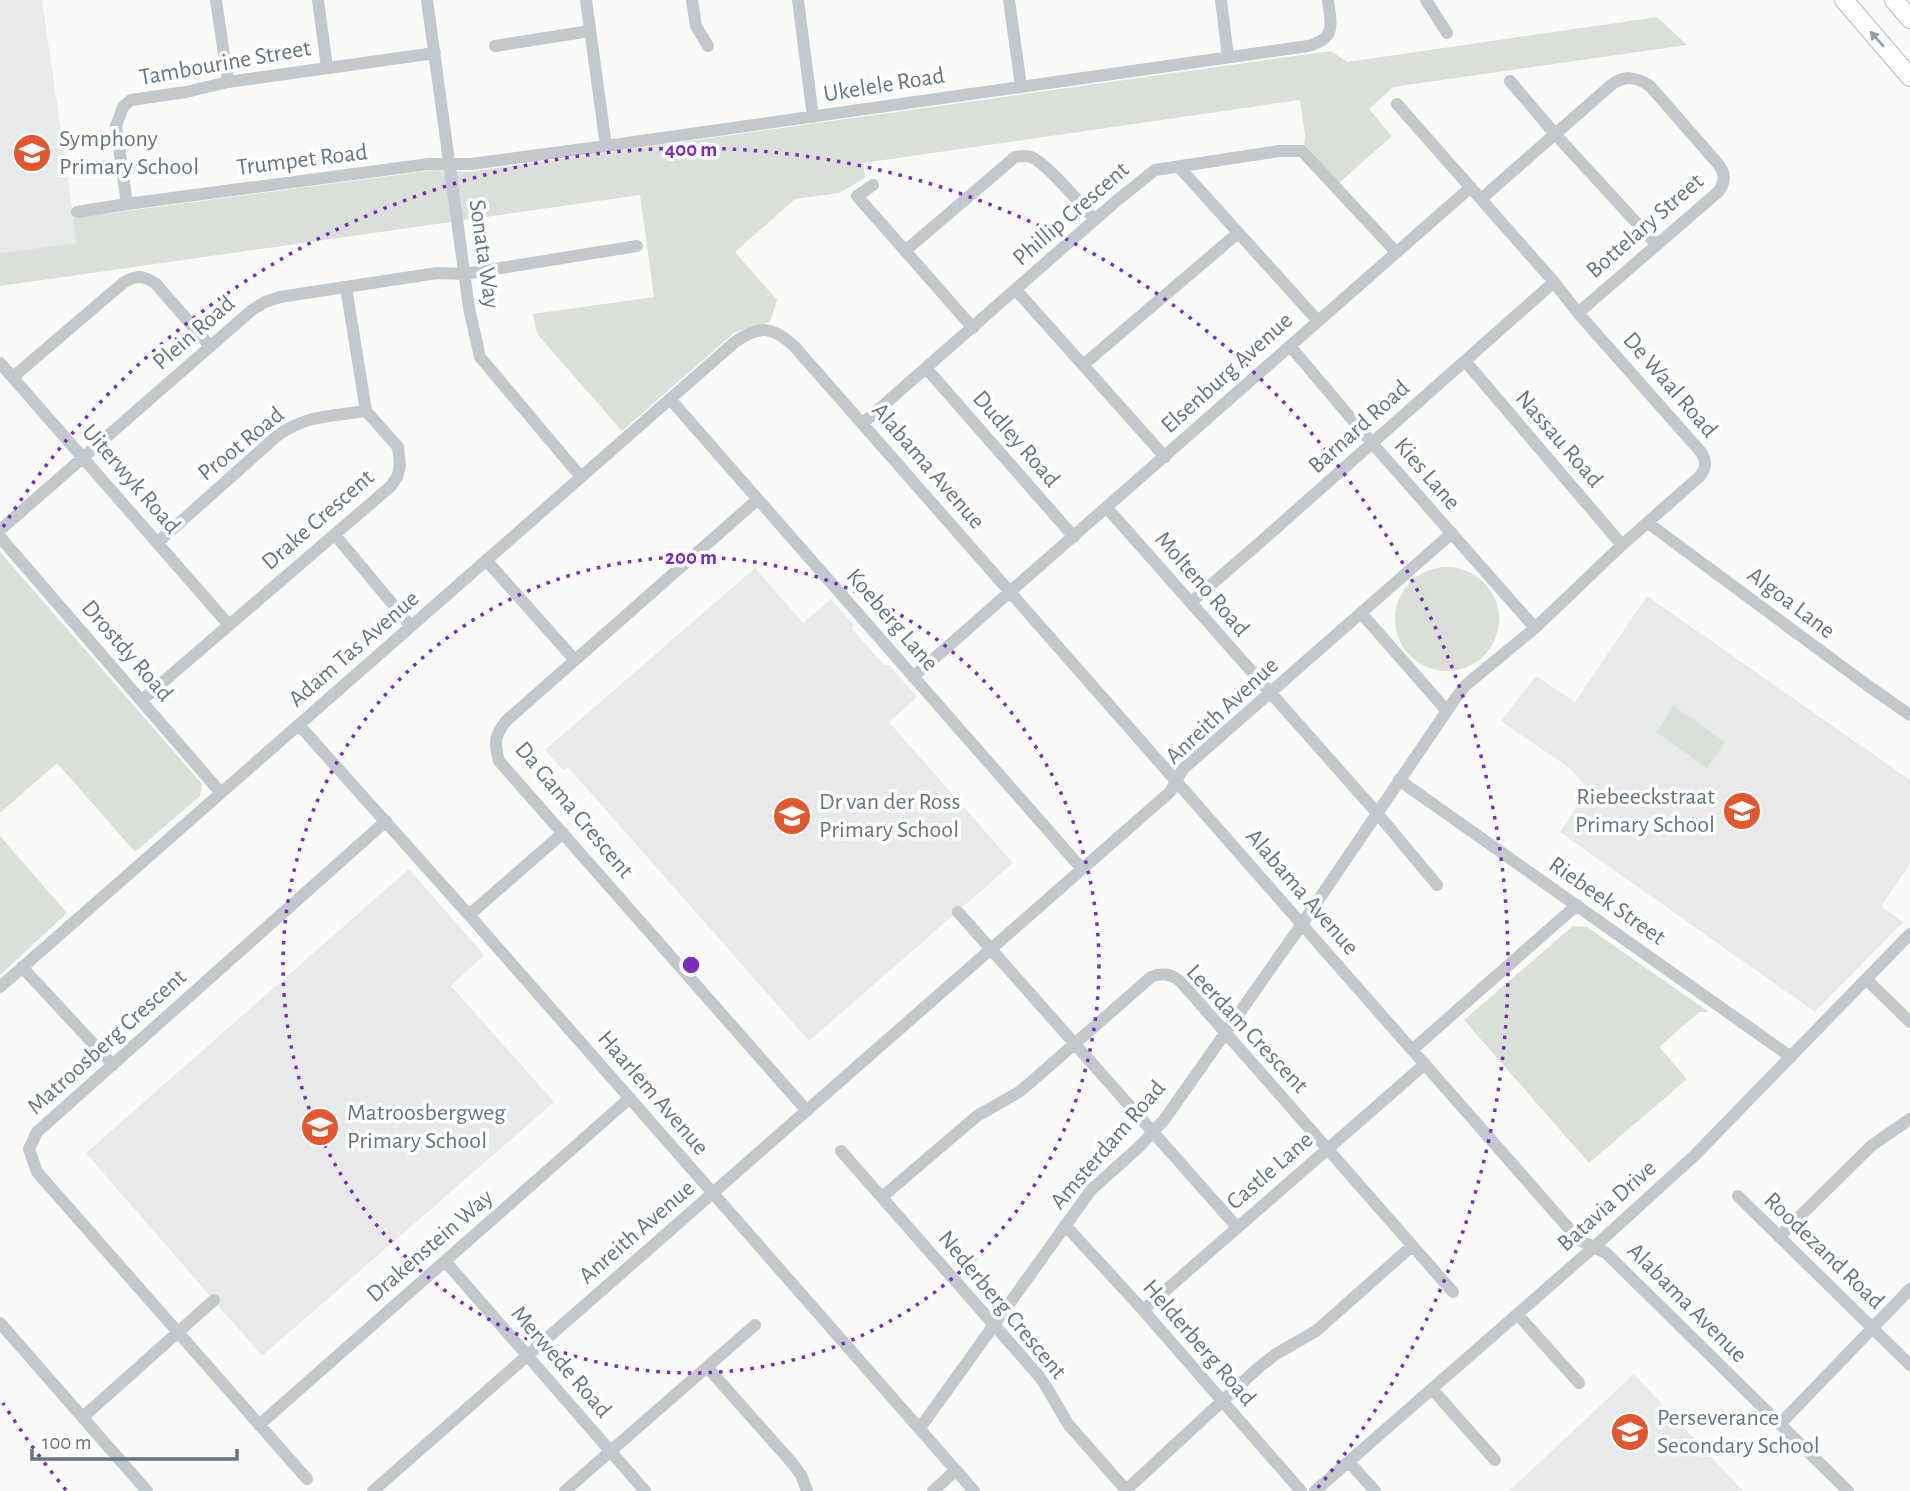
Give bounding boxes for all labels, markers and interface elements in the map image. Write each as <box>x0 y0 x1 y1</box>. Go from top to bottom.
one-way arrow <box>1870 30 1885 47</box>
street label: Tambourine Street <box>137 36 313 90</box>
street label: Ukelele Road <box>822 64 946 106</box>
place label: Symphony Primary School <box>59 127 199 179</box>
school or university icon: Symphony Primary School <box>11 132 53 174</box>
text: 400 m <box>665 139 717 160</box>
street label: Trumpet Road <box>235 140 369 180</box>
street label: Phillip Crescent <box>1009 157 1134 270</box>
street label: Bottelary Street <box>1582 169 1708 283</box>
street label: Sonata Way <box>464 198 504 310</box>
street label: Plein Road <box>149 291 239 375</box>
street label: Elsenburg Avenue <box>1157 308 1297 438</box>
street label: De Waal Road <box>1618 328 1722 442</box>
street label: Barnard Road <box>1304 376 1414 478</box>
street label: Dudley Road <box>968 386 1064 492</box>
street label: Nassau Road <box>1511 386 1607 492</box>
street label: Alabama Avenue <box>867 398 989 534</box>
street label: Proot Road <box>194 402 288 486</box>
street label: Uiterwyk Road <box>77 420 185 538</box>
street label: Kies Lane <box>1389 433 1465 515</box>
street label: Drake Crescent <box>257 465 379 575</box>
street label: Molteno Road <box>1150 527 1254 641</box>
text: 200 m <box>665 547 717 568</box>
street label: Algoa Lane <box>1743 563 1839 643</box>
street label: Koeberg Lane <box>841 564 943 676</box>
street label: Adam Tas Avenue <box>284 586 424 712</box>
street label: Drostdy Road <box>77 596 177 706</box>
street label: Anreith Avenue <box>1161 653 1283 769</box>
street label: Da Gama Crescent <box>510 737 638 883</box>
place label: Riebeeckstraat Primary School <box>1575 785 1715 837</box>
place label: Dr van der Ross Primary School <box>819 790 960 842</box>
school or university icon: Riebeeckstraat Primary School <box>1721 790 1763 832</box>
school or university icon: Dr van der Ross Primary School <box>771 795 813 837</box>
street label: Alabama Avenue <box>1241 824 1363 960</box>
street label: Riebeek Street <box>1544 852 1670 950</box>
centre of rings <box>679 953 703 977</box>
street label: Leerdam Crescent <box>1182 960 1313 1098</box>
street label: Matroosberg Crescent <box>23 964 191 1119</box>
street label: Haarlem Avenue <box>593 1026 713 1160</box>
street label: Amsterdam Road <box>1046 1076 1170 1214</box>
place label: Matroosbergweg Primary School <box>347 1101 506 1153</box>
school or university icon: Matroosbergweg Primary School <box>299 1106 341 1148</box>
street label: Castle Lane <box>1222 1127 1318 1215</box>
street label: Batavia Drive <box>1553 1156 1661 1256</box>
street label: Anreith Avenue <box>575 1176 699 1288</box>
street label: Drakenstein Way <box>362 1185 498 1307</box>
street label: Roodezand Road <box>1759 1188 1889 1314</box>
street label: Nederberg Crescent <box>933 1226 1071 1384</box>
street label: Alabama Avenue <box>1623 1239 1751 1367</box>
street label: Helderberg Road <box>1138 1275 1260 1411</box>
street label: Merwede Road <box>506 1301 616 1423</box>
place label: Perseverance Secondary School <box>1657 1406 1820 1458</box>
school or university icon: Perseverance Secondary School <box>1609 1411 1651 1453</box>
scale bar <box>32 1418 236 1462</box>
text: 100 m <box>42 1432 92 1453</box>

